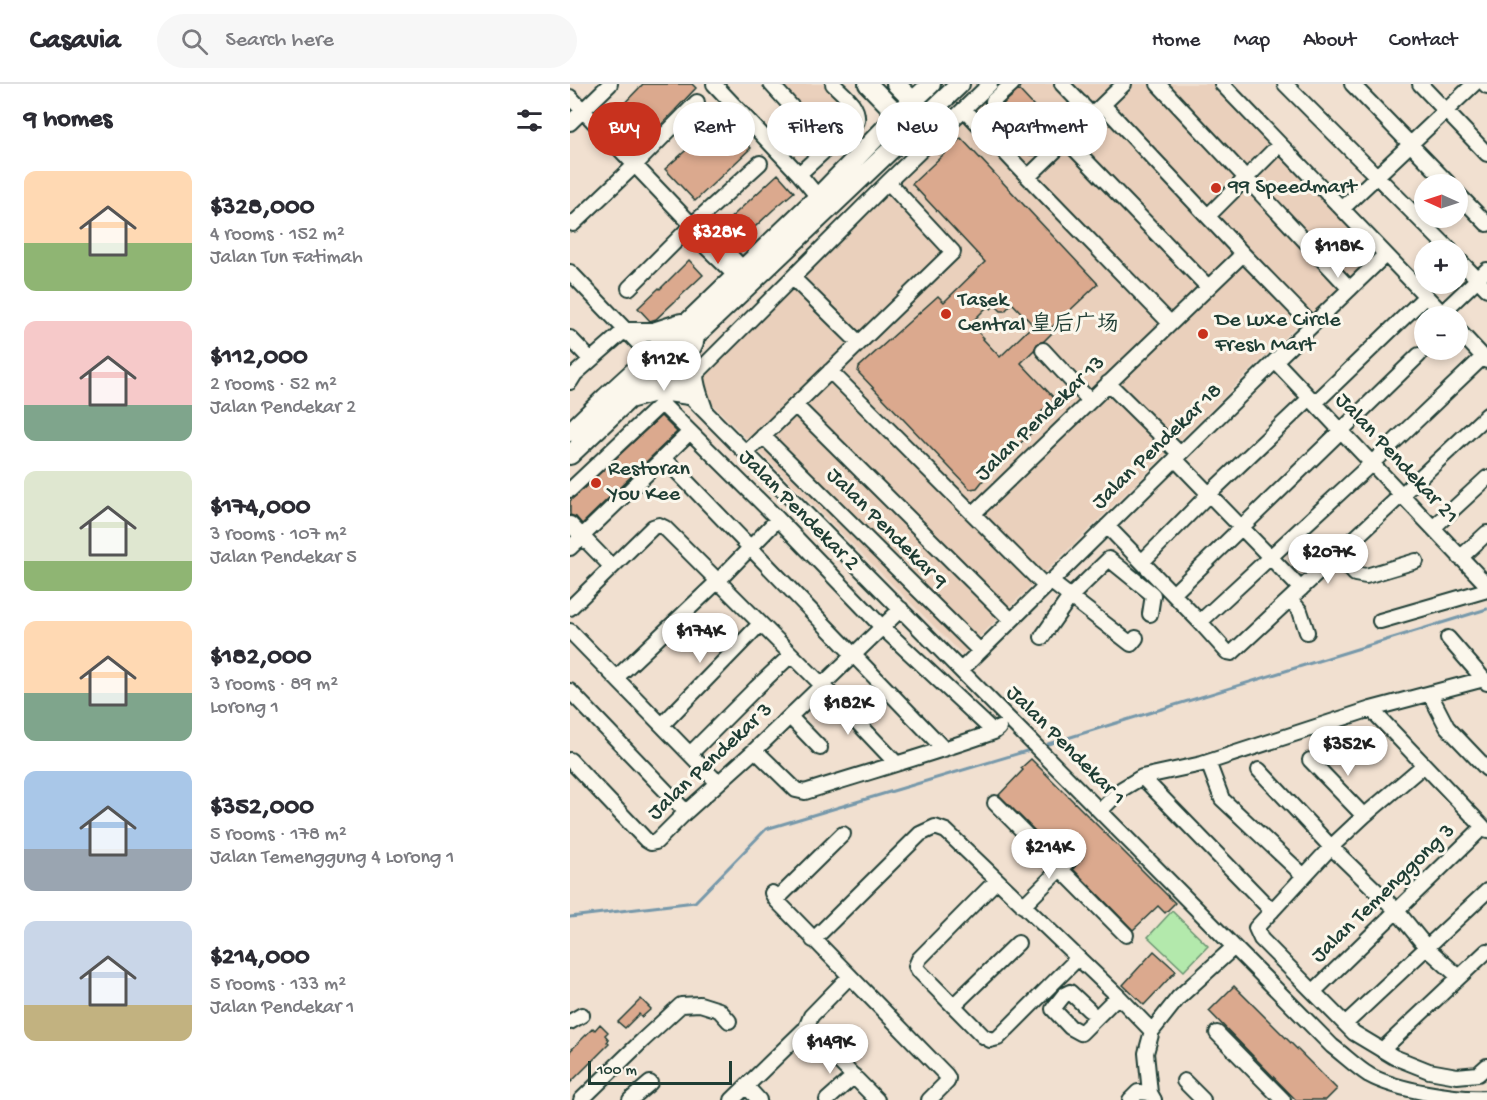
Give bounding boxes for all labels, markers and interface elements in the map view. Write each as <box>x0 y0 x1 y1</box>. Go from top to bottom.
search box <box>157 14 577 68</box>
text: Casavia <box>30 25 121 58</box>
icon: search <box>178 25 211 58</box>
text: Search here <box>226 28 334 54</box>
text: Home <box>1152 29 1200 54</box>
text: Map <box>1233 29 1270 54</box>
text: About <box>1303 29 1356 54</box>
text: Contact <box>1389 29 1457 54</box>
chip: Buy <box>588 102 661 156</box>
chip: Rent <box>673 102 755 156</box>
chip: Filters <box>767 102 864 156</box>
chip: New <box>876 102 959 156</box>
chip: Apartment <box>971 102 1107 156</box>
icon: filters <box>513 104 546 137</box>
text: 9 homes <box>24 105 112 136</box>
north arrow <box>1414 174 1468 228</box>
map controls <box>1414 174 1468 360</box>
place label: 99 Speedmart <box>1227 175 1359 201</box>
marker: 99 Speedmart <box>1209 181 1223 195</box>
text: $328,000 <box>210 193 315 224</box>
icon: home <box>72 195 144 267</box>
pin: $328K <box>676 214 760 265</box>
text: $328K <box>692 222 744 245</box>
text: 4 rooms · 152 m² <box>210 224 345 247</box>
pin: $118K <box>1296 228 1380 279</box>
text: $118K <box>1314 236 1362 259</box>
button: + <box>1414 240 1468 294</box>
text: Jalan Tun Fatimah <box>210 247 363 270</box>
place label: Tasek Central 皇后广场 <box>956 288 1119 339</box>
button: − <box>1414 306 1468 360</box>
marker: Tasek Central 皇后广场 <box>939 307 953 321</box>
place label: De Luxe Circle Fresh Mart <box>1213 308 1341 359</box>
marker: De Luxe Circle Fresh Mart <box>1196 327 1210 341</box>
pin: $112K <box>622 341 706 392</box>
text: $112,000 <box>210 343 308 374</box>
icon: home <box>72 345 144 417</box>
text: $112K <box>641 349 687 372</box>
street label: Jalan Pendekar 13 <box>971 351 1111 487</box>
text: 2 rooms · 52 m² <box>210 374 337 397</box>
street label: Jalan Pendekar 18 <box>1088 378 1228 516</box>
street label: Jalan Pendekar 21 <box>1329 388 1463 530</box>
text: Jalan Pendekar 2 <box>210 397 356 420</box>
street label: Jalan Pendekar 2 <box>732 445 864 577</box>
place label: Restoran You Kee <box>606 457 690 508</box>
street label: Jalan Pendekar 9 <box>820 463 952 595</box>
marker: Restoran You Kee <box>589 476 603 490</box>
text: $174,000 <box>210 493 310 524</box>
icon: home <box>72 495 144 567</box>
text: 3 rooms · 107 m² <box>210 524 347 547</box>
pin: $207K <box>1286 534 1370 585</box>
text: $207K <box>1302 542 1354 565</box>
text: Jalan Pendekar 5 <box>210 547 357 570</box>
pin: $174K <box>658 613 742 664</box>
text: $174K <box>676 621 724 644</box>
text: $182,000 <box>210 643 312 674</box>
icon: home <box>72 645 144 717</box>
text: 3 rooms · 89 m² <box>210 674 338 697</box>
street label: Jalan Pendekar 1 <box>1000 681 1130 811</box>
pin: $182K <box>806 685 890 736</box>
text: $182K <box>824 693 872 716</box>
text: Lorong 1 <box>210 697 279 720</box>
street label: Jalan Pendekar 3 <box>643 698 779 826</box>
pin: $352K <box>1306 726 1390 777</box>
text: $352K <box>1323 734 1373 757</box>
text: $352,000 <box>210 793 314 824</box>
icon: home <box>72 795 144 867</box>
street label: Jalan Temenggong 3 <box>1307 819 1461 969</box>
text: 5 rooms · 178 m² <box>210 824 347 847</box>
pin: $214K <box>1007 829 1091 880</box>
text: $214K <box>1025 837 1073 860</box>
text: Jalan Temenggung 4 Lorong 1 <box>210 847 454 870</box>
text: $214,000 <box>210 943 310 974</box>
icon: home <box>72 945 144 1017</box>
text: 5 rooms · 133 m² <box>210 974 346 997</box>
text: Jalan Pendekar 1 <box>210 997 354 1020</box>
pin: $149K <box>788 1024 872 1075</box>
text: $149K <box>806 1032 854 1055</box>
scale bar <box>588 1058 732 1086</box>
text: 100 m <box>597 1062 637 1081</box>

